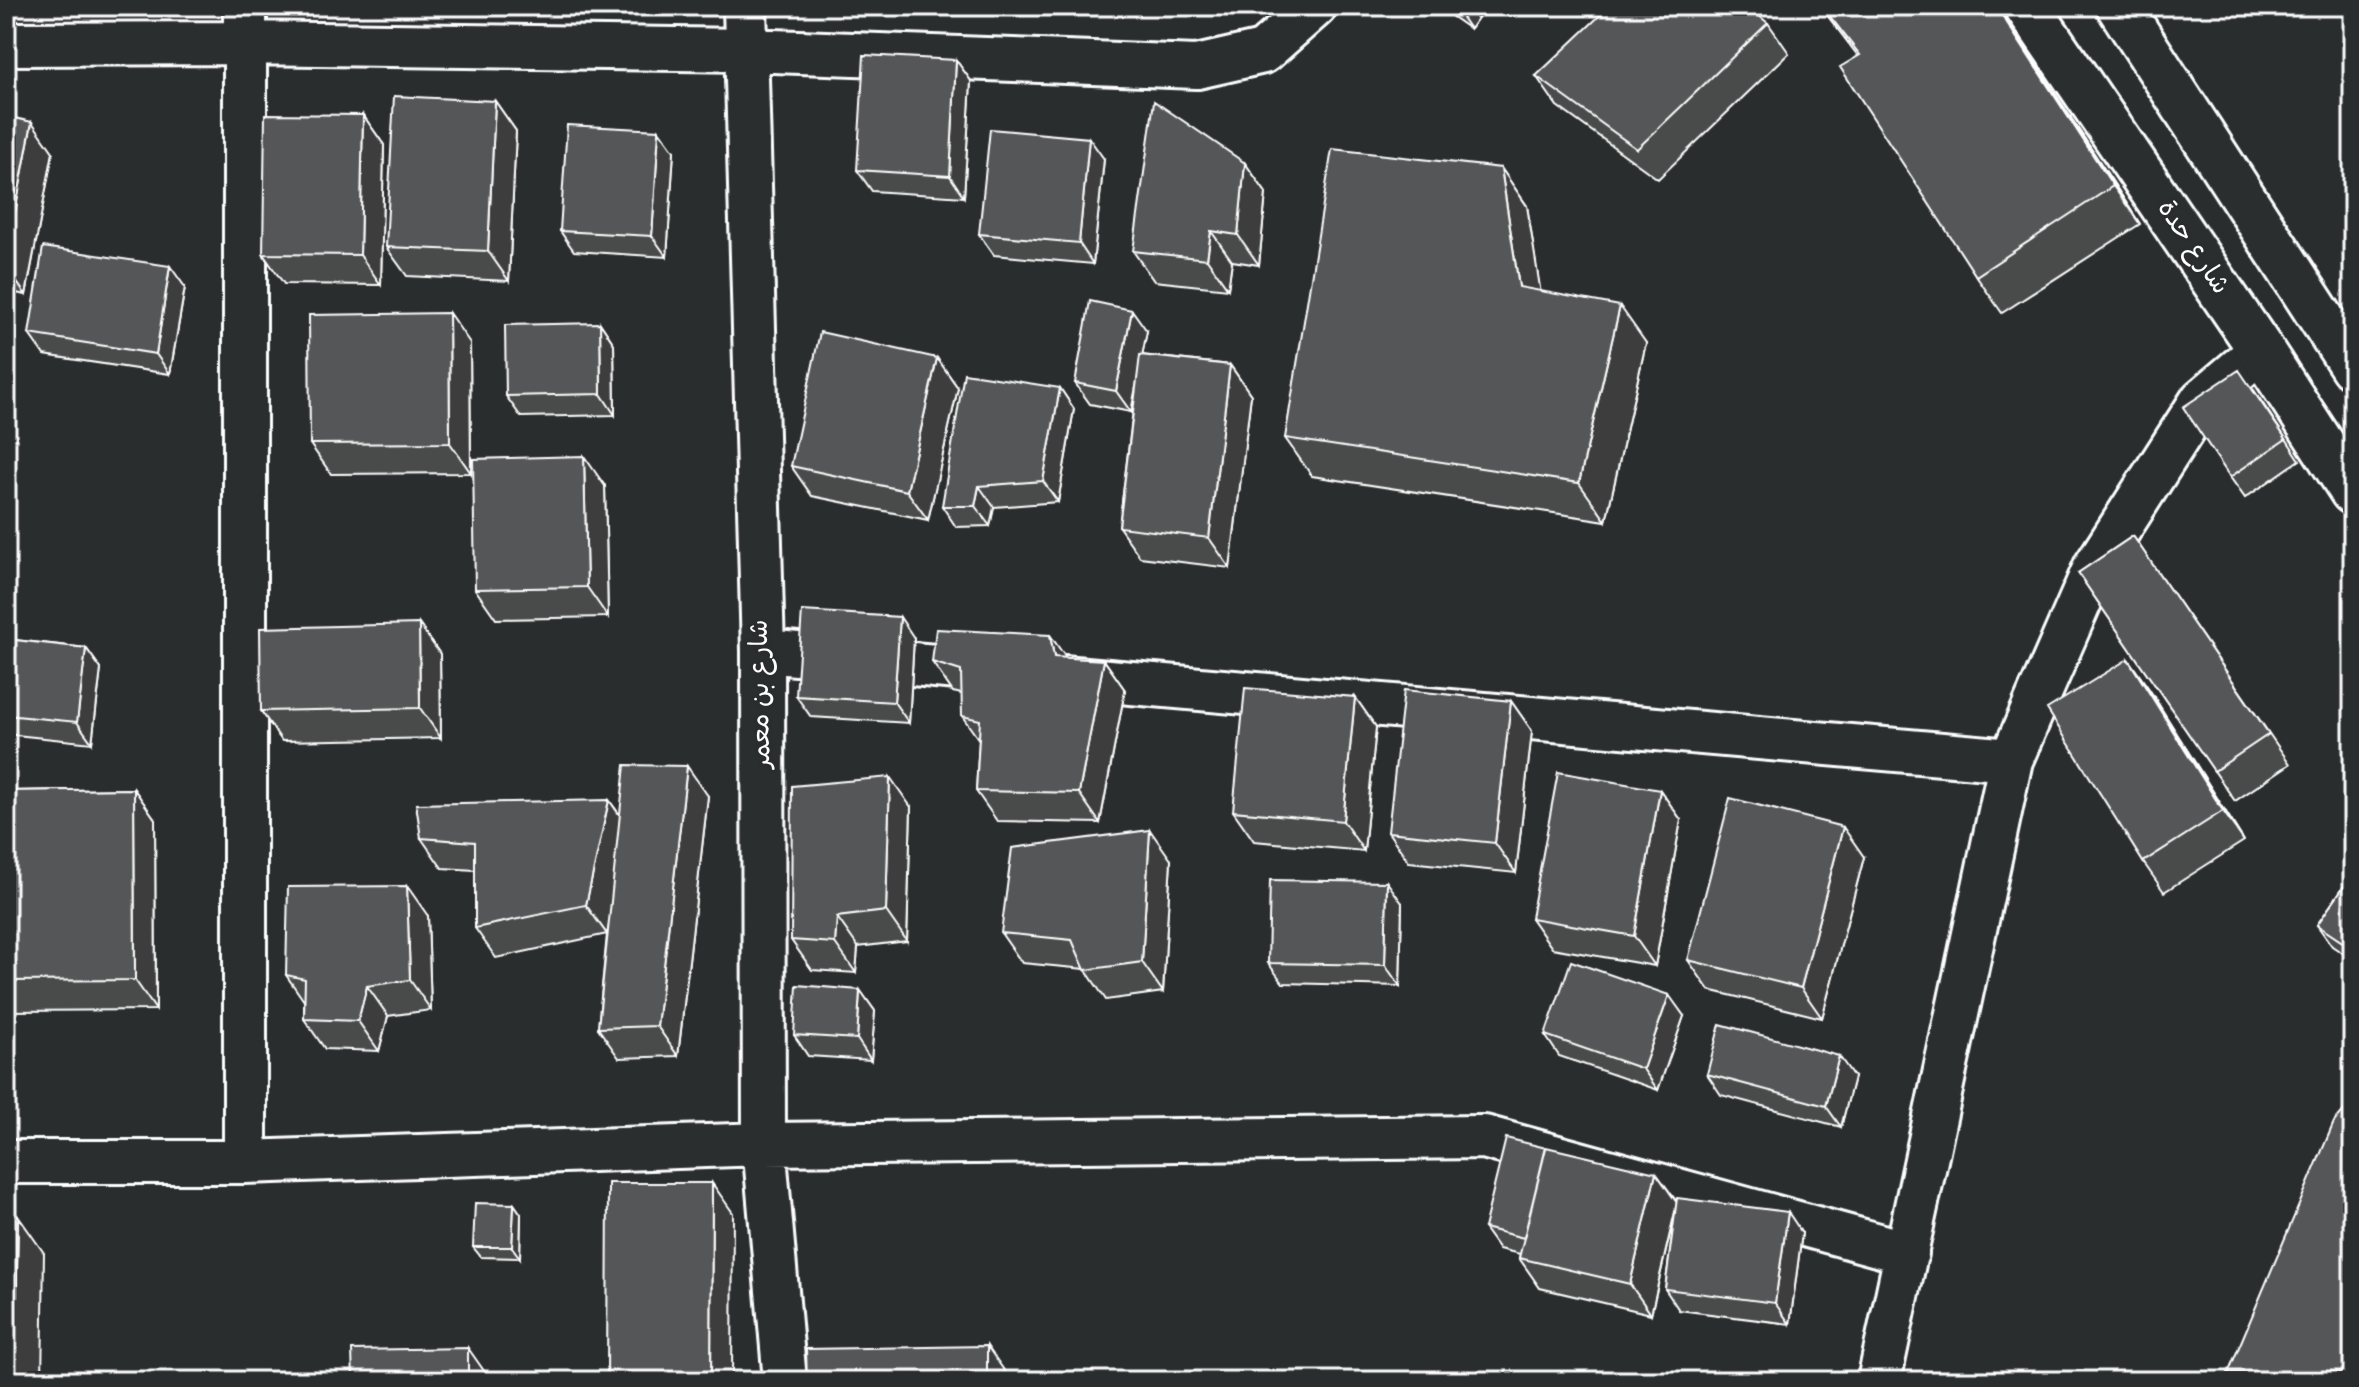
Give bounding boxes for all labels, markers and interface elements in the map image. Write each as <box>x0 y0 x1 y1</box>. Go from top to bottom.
street label: شارع حدة <box>2146 193 2238 303</box>
street label: شارع بن معمر <box>742 619 782 771</box>

